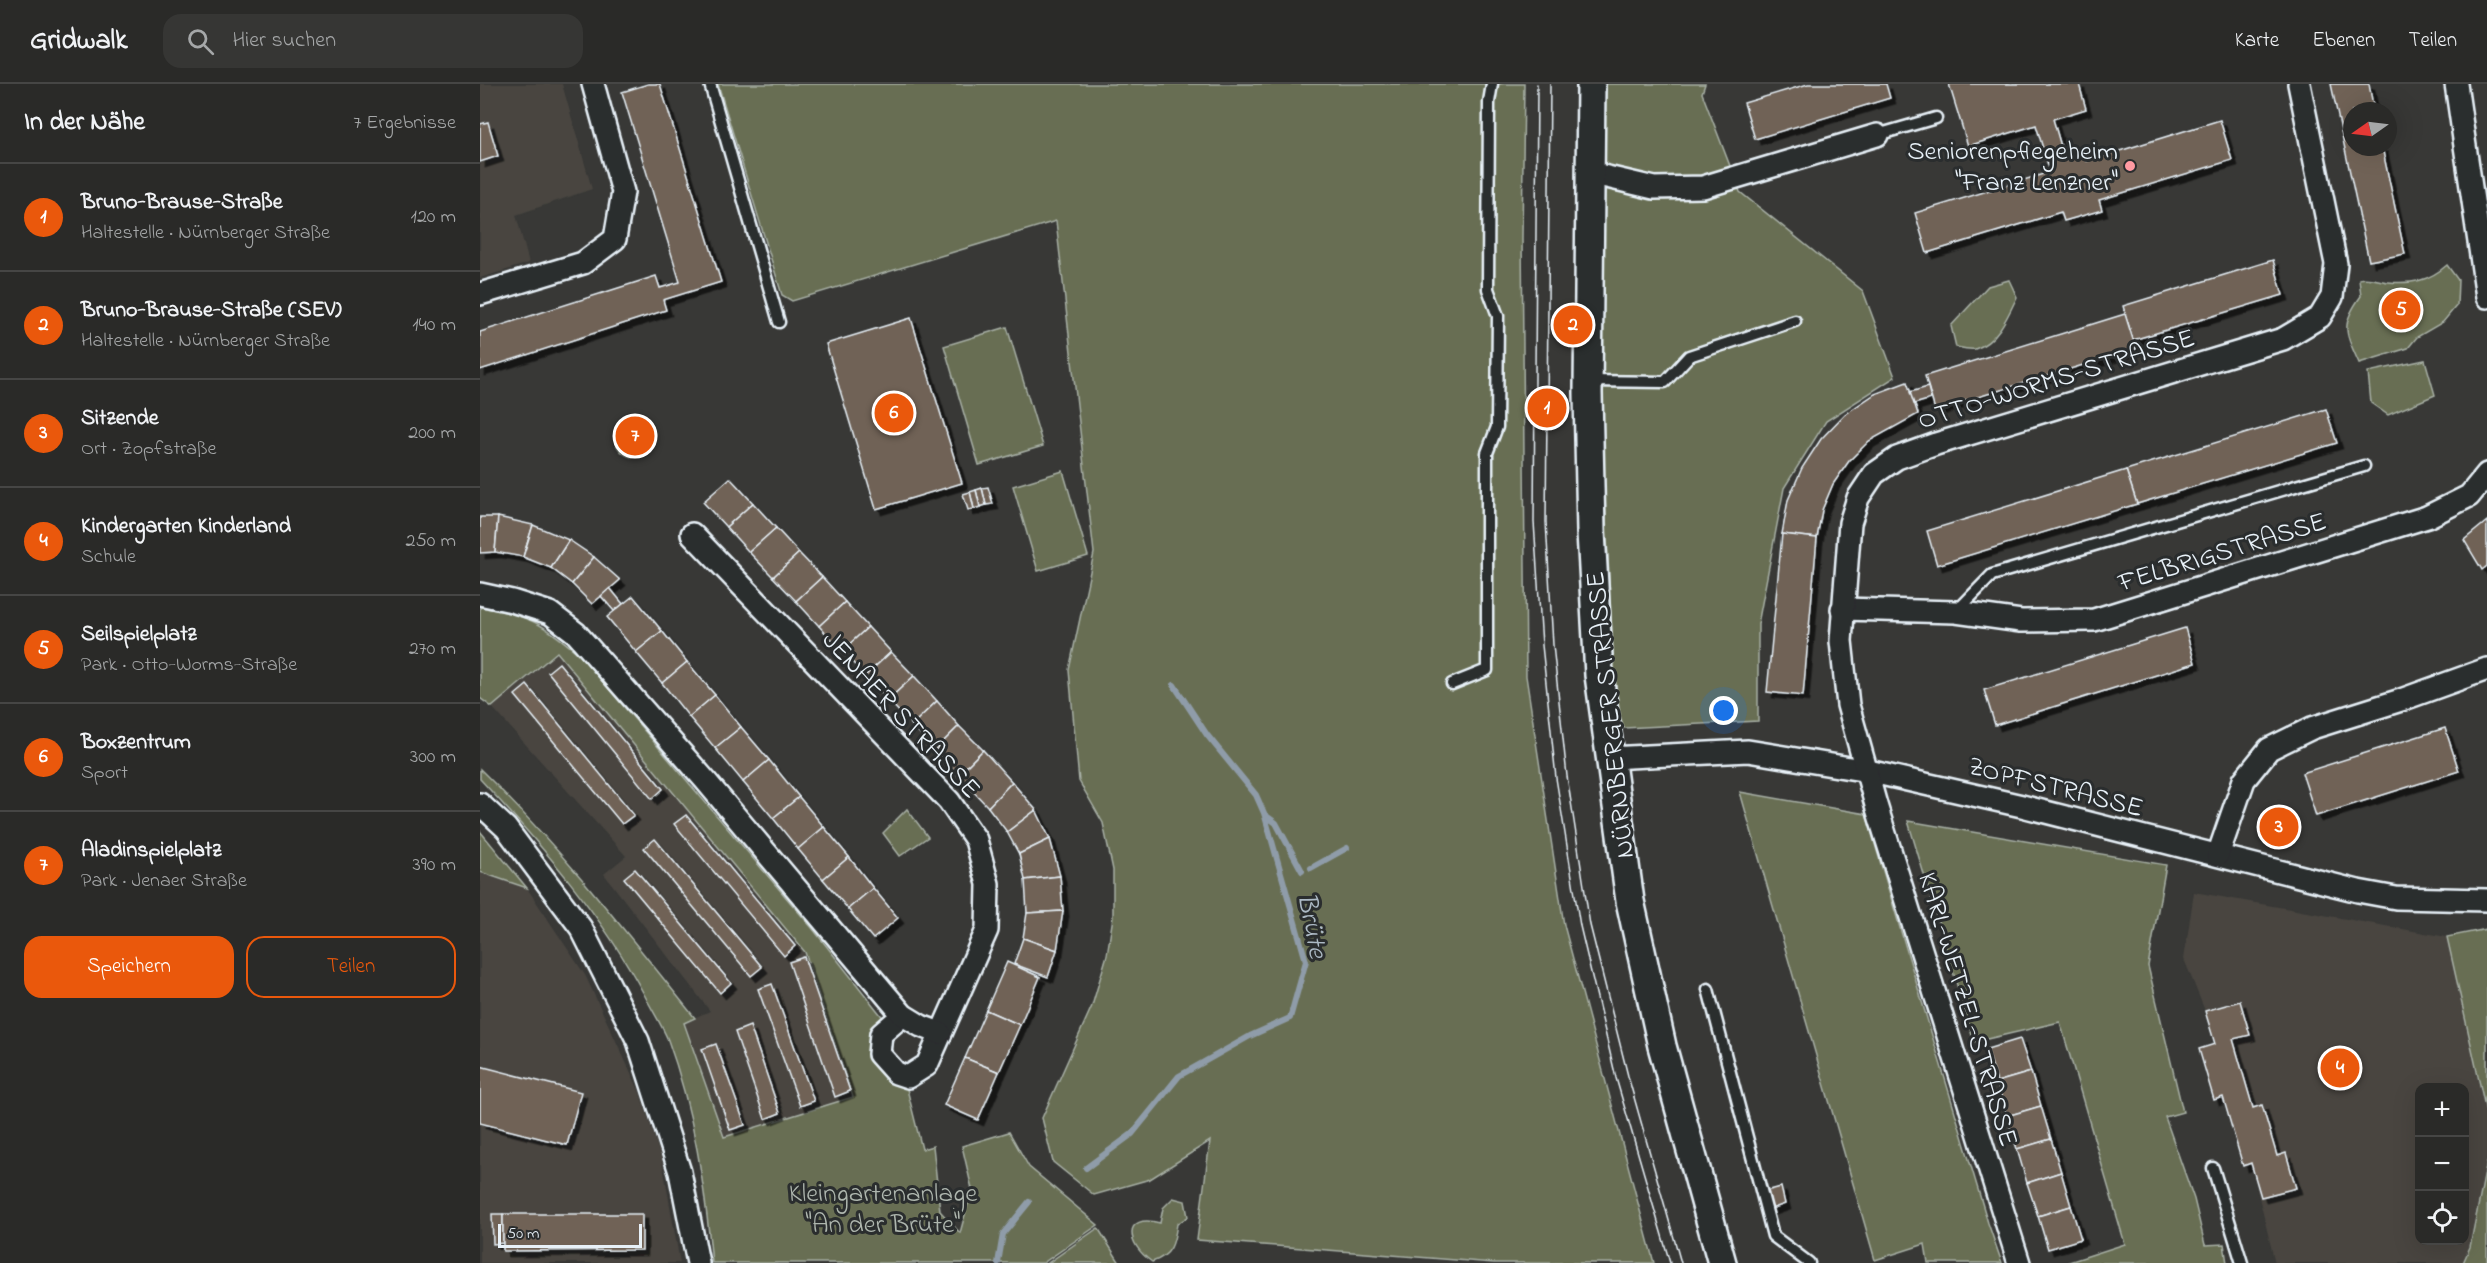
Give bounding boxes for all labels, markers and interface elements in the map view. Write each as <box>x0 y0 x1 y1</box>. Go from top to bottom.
search box <box>163 14 583 68</box>
text: Gridwalk <box>30 21 127 62</box>
icon: search <box>184 25 217 58</box>
text: Hier suchen <box>232 25 336 57</box>
text: Karte <box>2235 26 2279 56</box>
text: Ebenen <box>2312 26 2375 56</box>
text: Teilen <box>2408 26 2457 56</box>
north arrow <box>2343 102 2397 156</box>
text: In der Nähe <box>24 104 145 142</box>
text: 7 Ergebnisse <box>353 109 456 138</box>
place label: Seniorenpflegeheim "Franz Lenzner" <box>1907 133 2118 203</box>
marker: Seniorenpflegeheim "Franz Lenzner" <box>2123 159 2137 173</box>
text: Bruno-Brause-Straße <box>81 187 283 219</box>
text: 1 <box>40 203 47 232</box>
text: 120 m <box>411 203 456 232</box>
text: Haltestelle · Nürnberger Straße <box>81 219 330 248</box>
pin: 5 <box>2382 288 2420 332</box>
text: Bruno-Brause-Straße (SEV) <box>81 295 342 327</box>
pin: 2 <box>1554 302 1592 348</box>
text: 2 <box>39 311 48 340</box>
text: 140 m <box>412 311 456 340</box>
street label: OTTO-WORMS-STRASSE <box>1913 320 2200 441</box>
text: Haltestelle · Nürnberger Straße <box>81 327 330 356</box>
pin: 1 <box>1528 386 1566 430</box>
pin: 6 <box>874 390 914 436</box>
text: Sitzende <box>81 403 159 435</box>
pin: 7 <box>616 414 654 458</box>
text: 3 <box>39 419 48 448</box>
text: 200 m <box>408 419 456 448</box>
text: Ort · Zopfstraße <box>81 435 217 464</box>
street label: FELBRIGSTRASSE <box>2113 503 2332 604</box>
text: Kindergarten Kinderland <box>81 511 291 543</box>
text: 4 <box>39 527 48 556</box>
text: 250 m <box>405 527 456 556</box>
text: Schule <box>81 543 136 572</box>
street label: NÜRNBERGER STRASSE <box>1577 569 1646 860</box>
text: Seilspielplatz <box>81 619 197 651</box>
street label: JENAER STRASSE <box>812 623 989 809</box>
text: 5 <box>38 635 49 664</box>
text: 270 m <box>409 635 456 664</box>
text: Park · Otto-Worms-Straße <box>81 651 297 680</box>
your location <box>1709 696 1738 725</box>
text: Boxzentrum <box>81 727 191 759</box>
text: 6 <box>39 743 48 772</box>
text: 300 m <box>410 743 456 772</box>
street label: ZOPFSTRASSE <box>1964 748 2147 829</box>
text: Sport <box>81 759 128 788</box>
pin: 3 <box>2260 804 2298 850</box>
text: Aladinspielplatz <box>81 835 221 867</box>
text: 7 <box>39 851 48 880</box>
text: 390 m <box>413 851 456 880</box>
text: Park · Jenaer Straße <box>81 867 247 896</box>
street label: KARL-WETZEL-STRASSE <box>1906 868 2027 1152</box>
water label: Brüte <box>1284 890 1337 963</box>
button: Speichern <box>24 936 234 998</box>
button: Teilen <box>246 936 456 998</box>
pin: 4 <box>2320 1046 2360 1090</box>
map controls <box>2415 1083 2469 1245</box>
button: + <box>2415 1083 2469 1137</box>
button: − <box>2415 1137 2469 1191</box>
park label: Kleingartenanlage "An der Brüte" <box>789 1175 978 1245</box>
button: locate <box>2415 1191 2469 1245</box>
scale bar <box>498 1221 642 1248</box>
text: 50 m <box>507 1222 539 1246</box>

